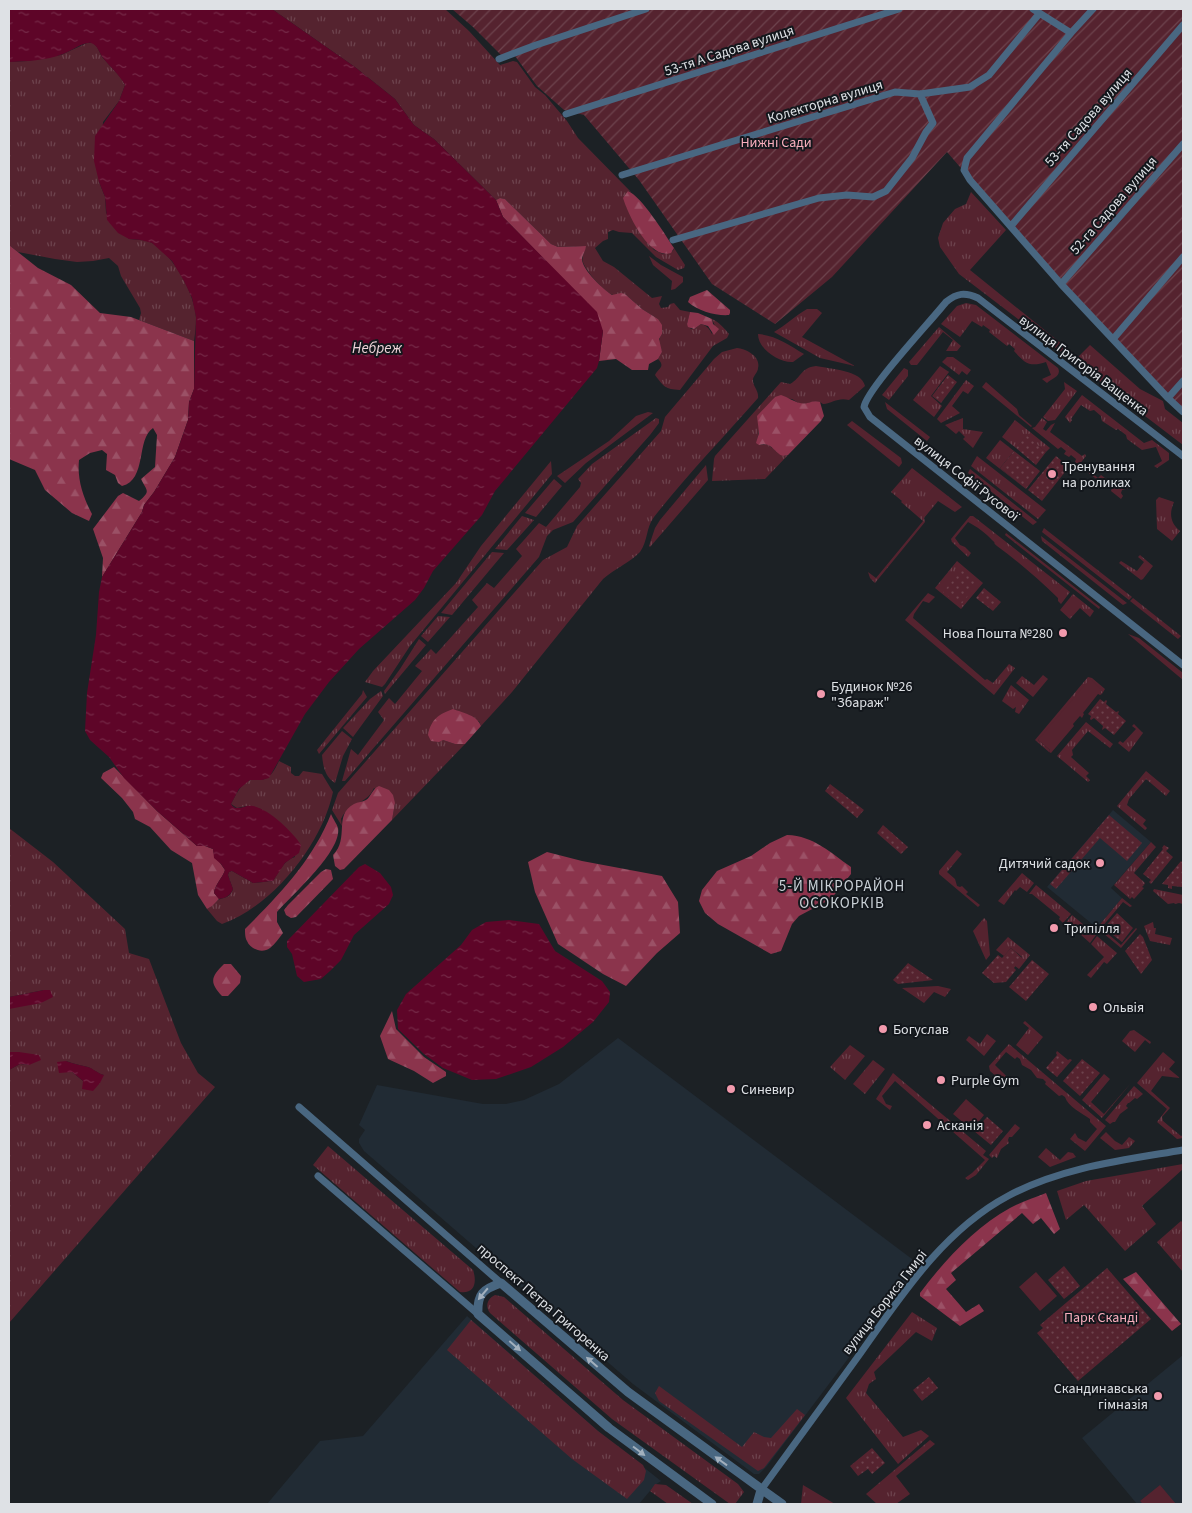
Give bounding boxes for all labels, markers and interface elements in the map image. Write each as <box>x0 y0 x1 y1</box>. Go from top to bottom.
street label: 53-тя А Садова вулиця <box>662 21 797 81</box>
street label: 53-тя Садова вулиця <box>1040 64 1137 171</box>
street label: Колекторна вулиця <box>765 75 886 129</box>
park label: Нижні Сади <box>740 133 812 153</box>
street label: 52-га Садова вулиця <box>1065 152 1162 259</box>
street label: вулиця Григорія Ващенка <box>1015 311 1152 421</box>
water label: Небреж <box>352 338 403 359</box>
street label: вулиця Софії Русової <box>910 431 1024 527</box>
place label: Тренування на роликах <box>1062 457 1135 493</box>
marker: Тренування на роликах <box>1046 468 1058 480</box>
place label: Нова Пошта №280 <box>943 624 1053 644</box>
marker: Нова Пошта №280 <box>1057 627 1069 639</box>
place label: Будинок №26 "Збараж" <box>831 677 912 713</box>
marker: Будинок №26 "Збараж" <box>815 688 827 700</box>
place label: Дитячий садок <box>999 854 1090 874</box>
marker: Дитячий садок <box>1094 857 1106 869</box>
district label: 5-Й МІКРОРАЙОН ОСОКОРКІВ <box>779 876 905 914</box>
place label: Трипілля <box>1064 919 1120 939</box>
marker: Трипілля <box>1048 922 1060 934</box>
place label: Ольвія <box>1103 998 1144 1018</box>
marker: Ольвія <box>1087 1001 1099 1013</box>
place label: Богуслав <box>893 1020 949 1040</box>
marker: Богуслав <box>877 1023 889 1035</box>
place label: Purple Gym <box>951 1071 1019 1091</box>
marker: Purple Gym <box>935 1074 947 1086</box>
place label: Синевир <box>741 1080 795 1100</box>
marker: Синевир <box>725 1083 737 1095</box>
place label: Асканія <box>937 1116 983 1136</box>
marker: Асканія <box>921 1119 933 1131</box>
street label: проспект Петра Григоренка <box>472 1239 614 1366</box>
street label: вулиця Бориса Гмирі <box>837 1246 932 1359</box>
one-way arrow <box>478 1288 489 1301</box>
park label: Парк Сканді <box>1064 1308 1138 1328</box>
one-way arrow <box>508 1341 521 1352</box>
one-way arrow <box>587 1356 599 1368</box>
place label: Скандинавська гімназія <box>1054 1379 1148 1415</box>
marker: Скандинавська гімназія <box>1152 1390 1164 1402</box>
one-way arrow <box>632 1446 646 1456</box>
one-way arrow <box>714 1456 728 1466</box>

